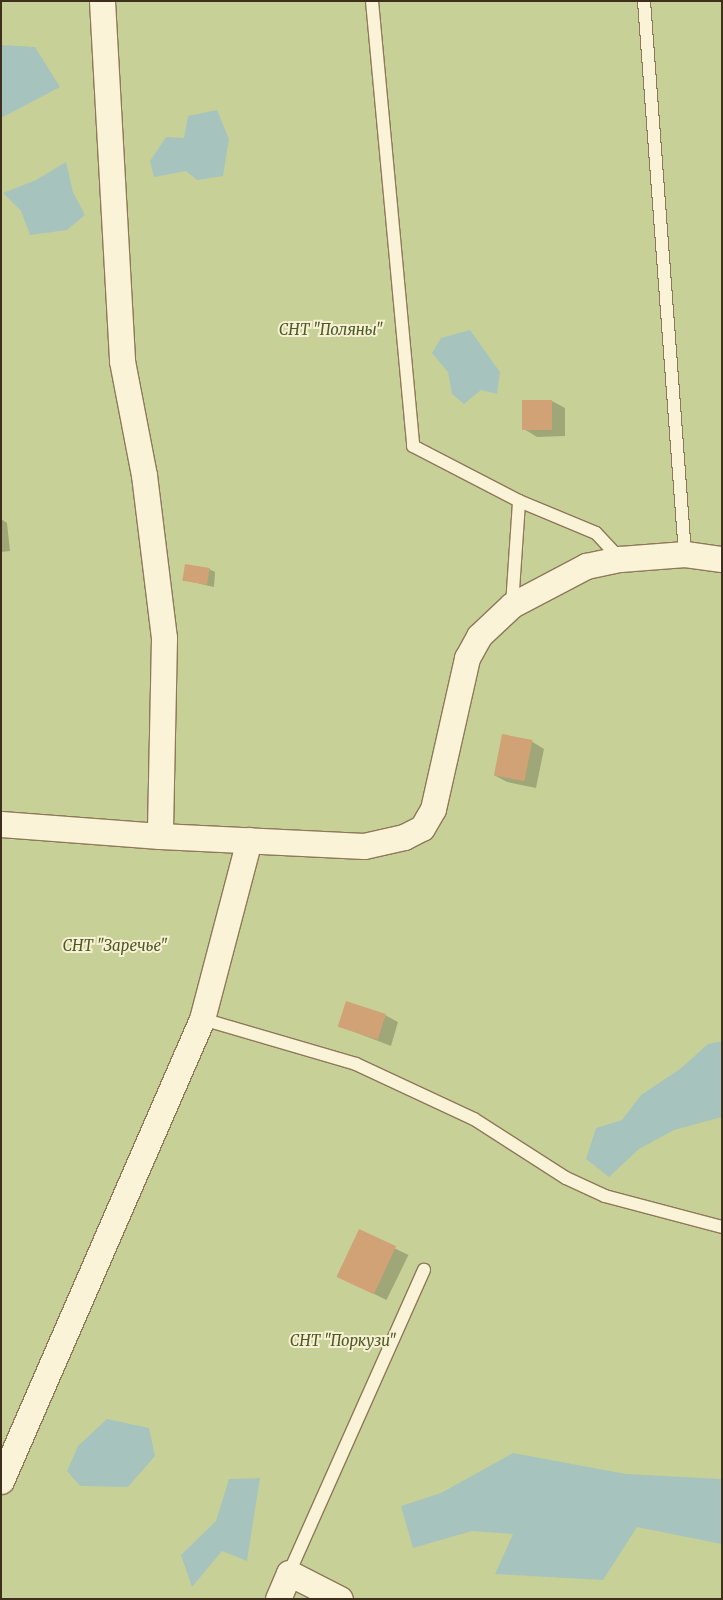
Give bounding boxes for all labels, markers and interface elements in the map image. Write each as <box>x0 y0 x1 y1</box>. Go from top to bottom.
park label: СНТ "Поляны" <box>279 321 383 339</box>
park label: СНТ "Заречье" <box>62 937 168 955</box>
park label: СНТ "Поркузи" <box>290 1332 396 1350</box>

